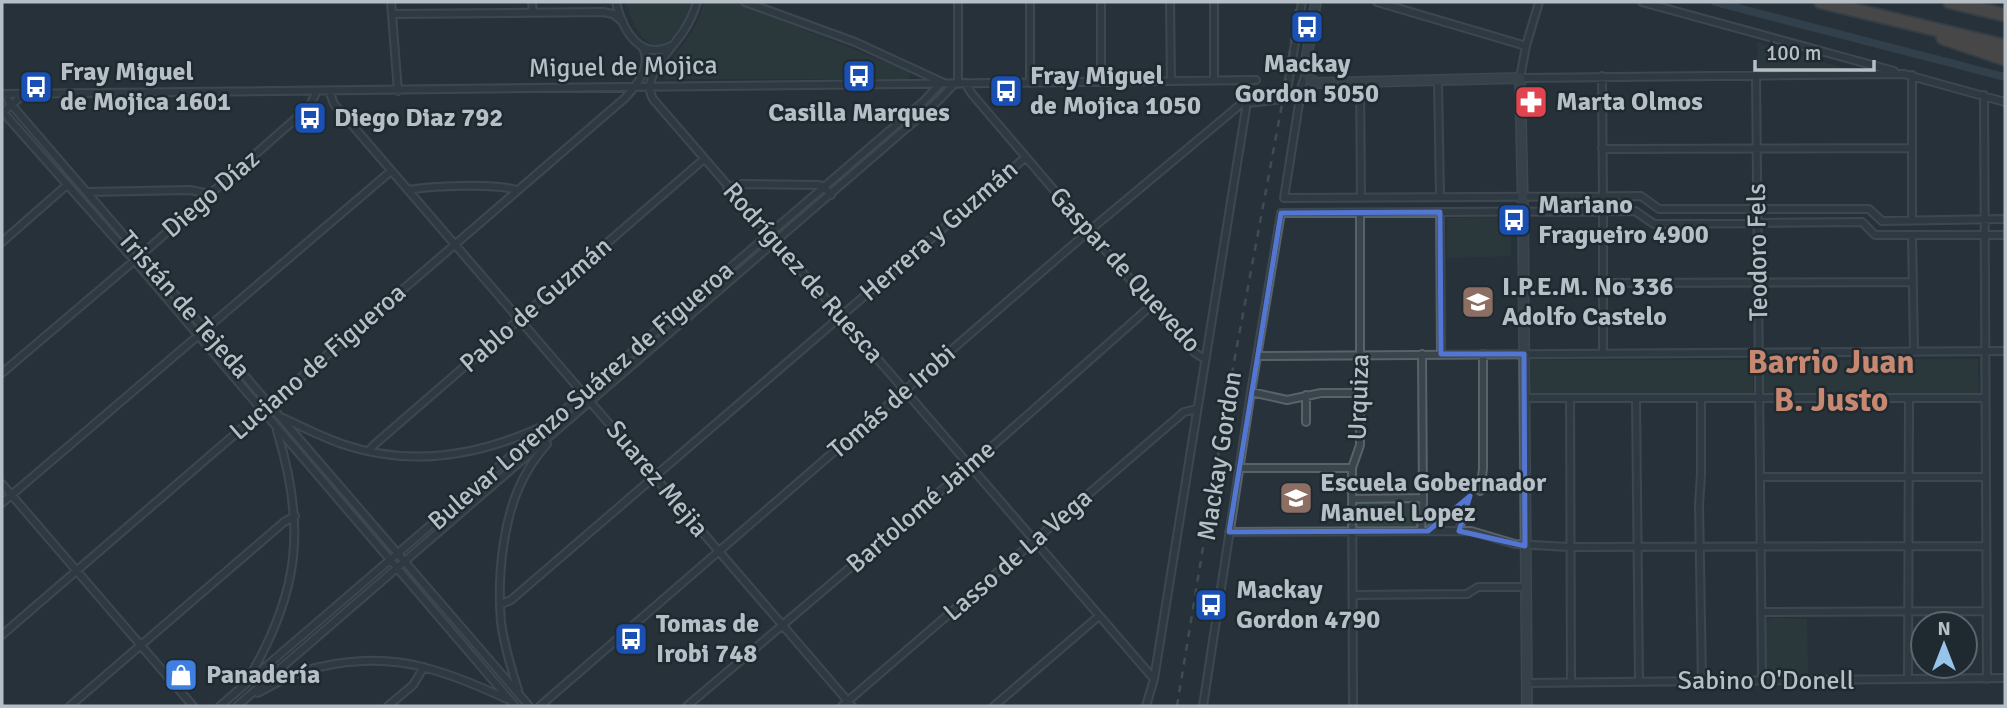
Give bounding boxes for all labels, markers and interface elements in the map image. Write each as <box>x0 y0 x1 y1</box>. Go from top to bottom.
bus stop icon: Mackay Gordon 5050 <box>1288 8 1326 46</box>
scale bar <box>1755 28 1874 72</box>
text: 100 m <box>1766 40 1821 66</box>
place label: Mackay Gordon 5050 <box>1235 48 1379 110</box>
street label: Miguel de Mojica <box>528 49 718 85</box>
place label: Fray Miguel de Mojica 1601 <box>60 56 231 118</box>
bus stop icon: Casilla Marques <box>840 57 878 95</box>
place label: Fray Miguel de Mojica 1050 <box>1030 60 1201 122</box>
bus stop icon: Fray Miguel de Mojica 1601 <box>17 68 55 106</box>
bus stop icon: Fray Miguel de Mojica 1050 <box>987 72 1025 110</box>
pharmacy icon: Marta Olmos <box>1512 83 1550 121</box>
place label: Marta Olmos <box>1556 86 1703 118</box>
place label: Casilla Marques <box>768 97 950 129</box>
bus stop icon: Diego Diaz 792 <box>291 99 329 137</box>
place label: Diego Diaz 792 <box>334 102 503 134</box>
street label: Diego Díaz <box>156 143 266 245</box>
street label: Herrera y Guzmán <box>853 154 1025 308</box>
street label: Rodríguez de Ruesca <box>716 176 890 370</box>
street label: Gaspar de Quevedo <box>1042 181 1208 359</box>
street label: Teodoro Fels <box>1741 183 1775 321</box>
place label: Mariano Fragueiro 4900 <box>1538 189 1709 251</box>
bus stop icon: Mariano Fragueiro 4900 <box>1495 201 1533 239</box>
street label: Tristán de Tejeda <box>111 224 257 386</box>
street label: Pablo de Guzmán <box>453 230 619 380</box>
street label: Bulevar Lorenzo Suárez de Figueroa <box>422 255 740 537</box>
place label: I.P.E.M. No 336 Adolfo Castelo <box>1502 271 1673 333</box>
street label: Luciano de Figueroa <box>223 277 413 447</box>
school or university icon: I.P.E.M. No 336 Adolfo Castelo <box>1459 283 1497 321</box>
street label: Tomás de Irobi <box>822 338 962 466</box>
district label: Barrio Juan B. Justo <box>1747 342 1915 421</box>
street label: Urquiza <box>1342 353 1376 441</box>
street label: Mackay Gordon <box>1191 369 1249 543</box>
street label: Suarez Mejia <box>599 414 715 544</box>
street label: Bartolomé Jaime <box>840 434 1002 580</box>
place label: Escuela Gobernador Manuel Lopez <box>1320 467 1547 529</box>
school or university icon: Escuela Gobernador Manuel Lopez <box>1277 479 1315 517</box>
street label: Lasso de La Vega <box>937 482 1099 628</box>
place label: Mackay Gordon 4790 <box>1236 574 1380 636</box>
bus stop icon: Mackay Gordon 4790 <box>1192 586 1230 624</box>
place label: Tomas de Irobi 748 <box>656 608 759 670</box>
north arrow <box>1909 610 1979 680</box>
text: N <box>1937 617 1951 641</box>
bus stop icon: Tomas de Irobi 748 <box>612 620 650 658</box>
shop icon: Panadería <box>162 656 200 694</box>
place label: Panadería <box>206 659 320 691</box>
street label: Sabino O'Donell <box>1678 665 1854 697</box>

